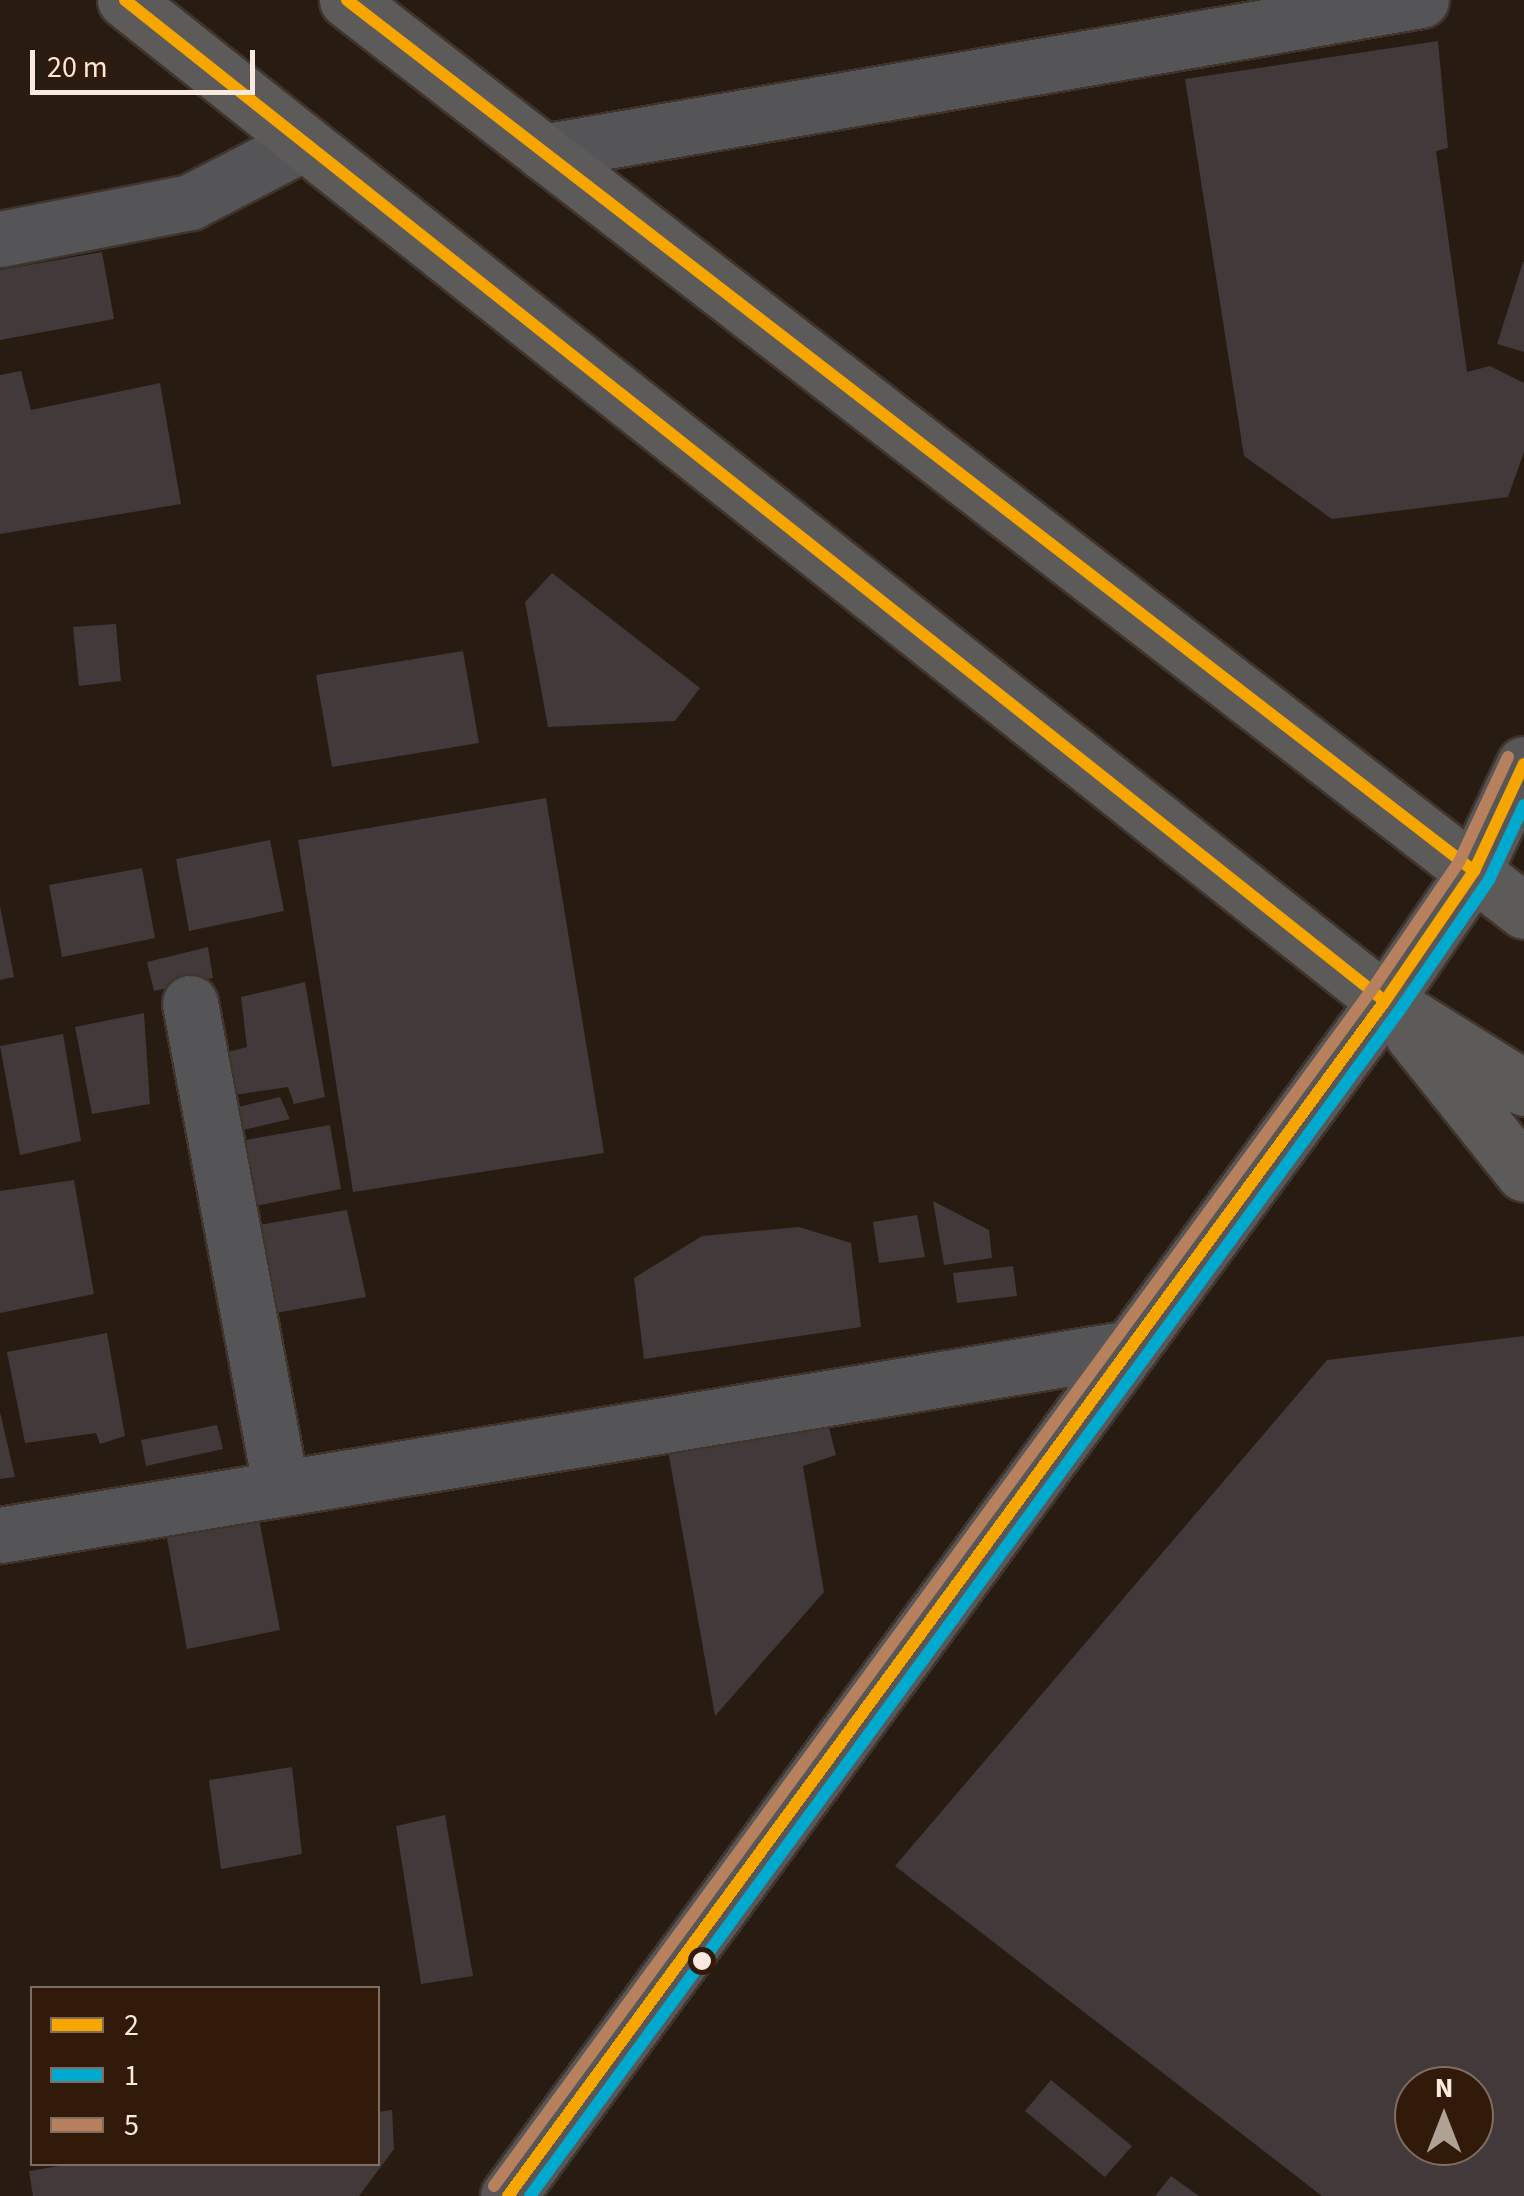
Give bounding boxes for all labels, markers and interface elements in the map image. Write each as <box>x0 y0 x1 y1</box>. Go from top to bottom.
scale bar <box>35 30 260 92</box>
text: 20 m <box>47 46 108 89</box>
unlabelled marker <box>692 1951 712 1971</box>
legend <box>30 1986 380 2166</box>
text: 2 <box>124 2004 139 2047</box>
text: 1 <box>124 2054 139 2097</box>
north arrow <box>1394 2066 1494 2166</box>
text: N <box>1435 2068 1453 2108</box>
text: 5 <box>124 2104 139 2147</box>

